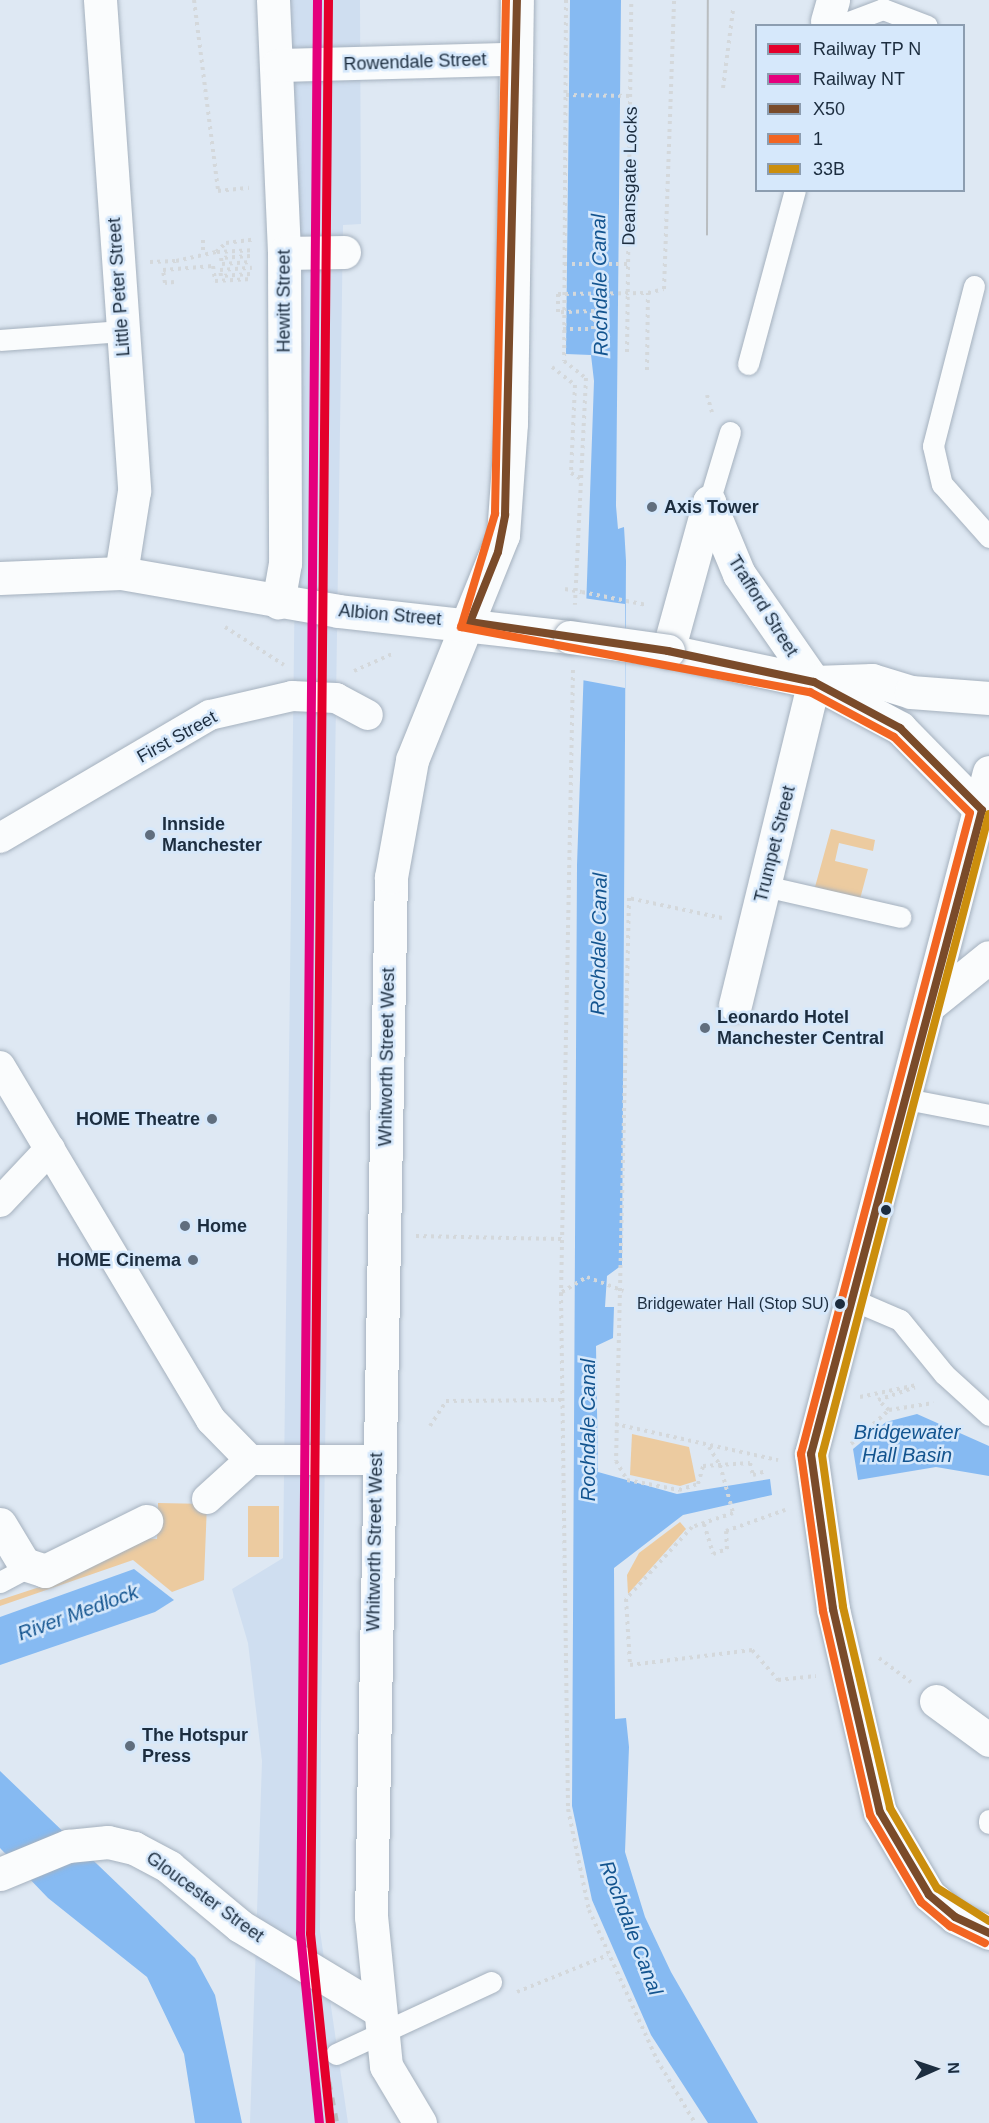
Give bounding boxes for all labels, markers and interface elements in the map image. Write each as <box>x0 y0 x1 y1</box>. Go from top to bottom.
legend <box>755 24 965 192</box>
text: Railway TP N <box>813 39 921 59</box>
street label: Rowendale Street <box>343 49 487 75</box>
text: Railway NT <box>813 69 905 89</box>
text: X50 <box>813 99 845 119</box>
street label: Deansgate Locks <box>618 106 642 246</box>
text: 1 <box>813 129 823 149</box>
text: 33B <box>813 159 845 179</box>
water label: Rochdale Canal <box>587 214 613 356</box>
street label: Little Peter Street <box>103 217 135 357</box>
street label: Hewitt Street <box>273 249 295 353</box>
place label: Axis Tower <box>664 496 759 518</box>
marker: Axis Tower <box>645 500 659 514</box>
street label: Trafford Street <box>723 551 803 661</box>
street label: Albion Street <box>338 600 442 630</box>
street label: First Street <box>133 706 221 768</box>
street label: Trumpet Street <box>750 783 800 905</box>
place label: Innside Manchester <box>162 814 262 856</box>
marker: Innside Manchester <box>143 828 157 842</box>
water label: Rochdale Canal <box>586 873 612 1015</box>
street label: Whitworth Street West <box>375 967 399 1147</box>
place label: Leonardo Hotel Manchester Central <box>717 1007 884 1050</box>
marker: Leonardo Hotel Manchester Central <box>698 1021 712 1035</box>
place label: HOME Theatre <box>76 1108 200 1130</box>
marker: HOME Theatre <box>205 1112 219 1126</box>
unlabelled marker <box>880 1204 892 1216</box>
place label: Home <box>197 1215 247 1237</box>
marker: Home <box>178 1219 192 1233</box>
place label: HOME Cinema <box>57 1249 181 1271</box>
marker: HOME Cinema <box>186 1253 200 1267</box>
place label: Bridgewater Hall (Stop SU) <box>637 1294 829 1314</box>
marker: Bridgewater Hall (Stop SU) <box>834 1298 846 1310</box>
water label: Rochdale Canal <box>576 1359 600 1501</box>
water label: Bridgewater Hall Basin <box>854 1420 960 1467</box>
street label: Whitworth Street West <box>363 1452 387 1632</box>
water label: River Medlock <box>14 1580 142 1646</box>
place label: The Hotspur Press <box>142 1725 248 1768</box>
marker: The Hotspur Press <box>123 1739 137 1753</box>
street label: Gloucester Street <box>142 1847 268 1947</box>
water label: Rochdale Canal <box>594 1857 668 1999</box>
north arrow <box>905 2039 965 2099</box>
text: N <box>945 2062 962 2074</box>

